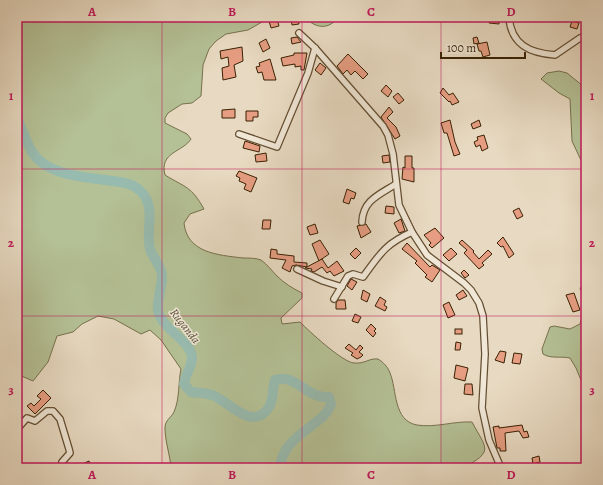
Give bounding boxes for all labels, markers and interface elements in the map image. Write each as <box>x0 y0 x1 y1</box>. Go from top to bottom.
text: A <box>87 3 97 20</box>
text: B <box>228 3 236 20</box>
text: C <box>367 3 375 20</box>
text: D <box>506 3 516 20</box>
scale bar <box>441 34 525 60</box>
text: 100 m <box>447 40 476 56</box>
text: 1 <box>9 87 14 104</box>
text: 1 <box>590 87 595 104</box>
text: 2 <box>8 234 15 251</box>
text: 2 <box>589 234 596 251</box>
water label: Ruganda <box>166 305 204 347</box>
text: 3 <box>8 381 14 398</box>
text: 3 <box>589 381 595 398</box>
text: A <box>87 466 97 483</box>
text: B <box>228 466 236 483</box>
text: C <box>367 466 375 483</box>
text: D <box>506 466 516 483</box>

